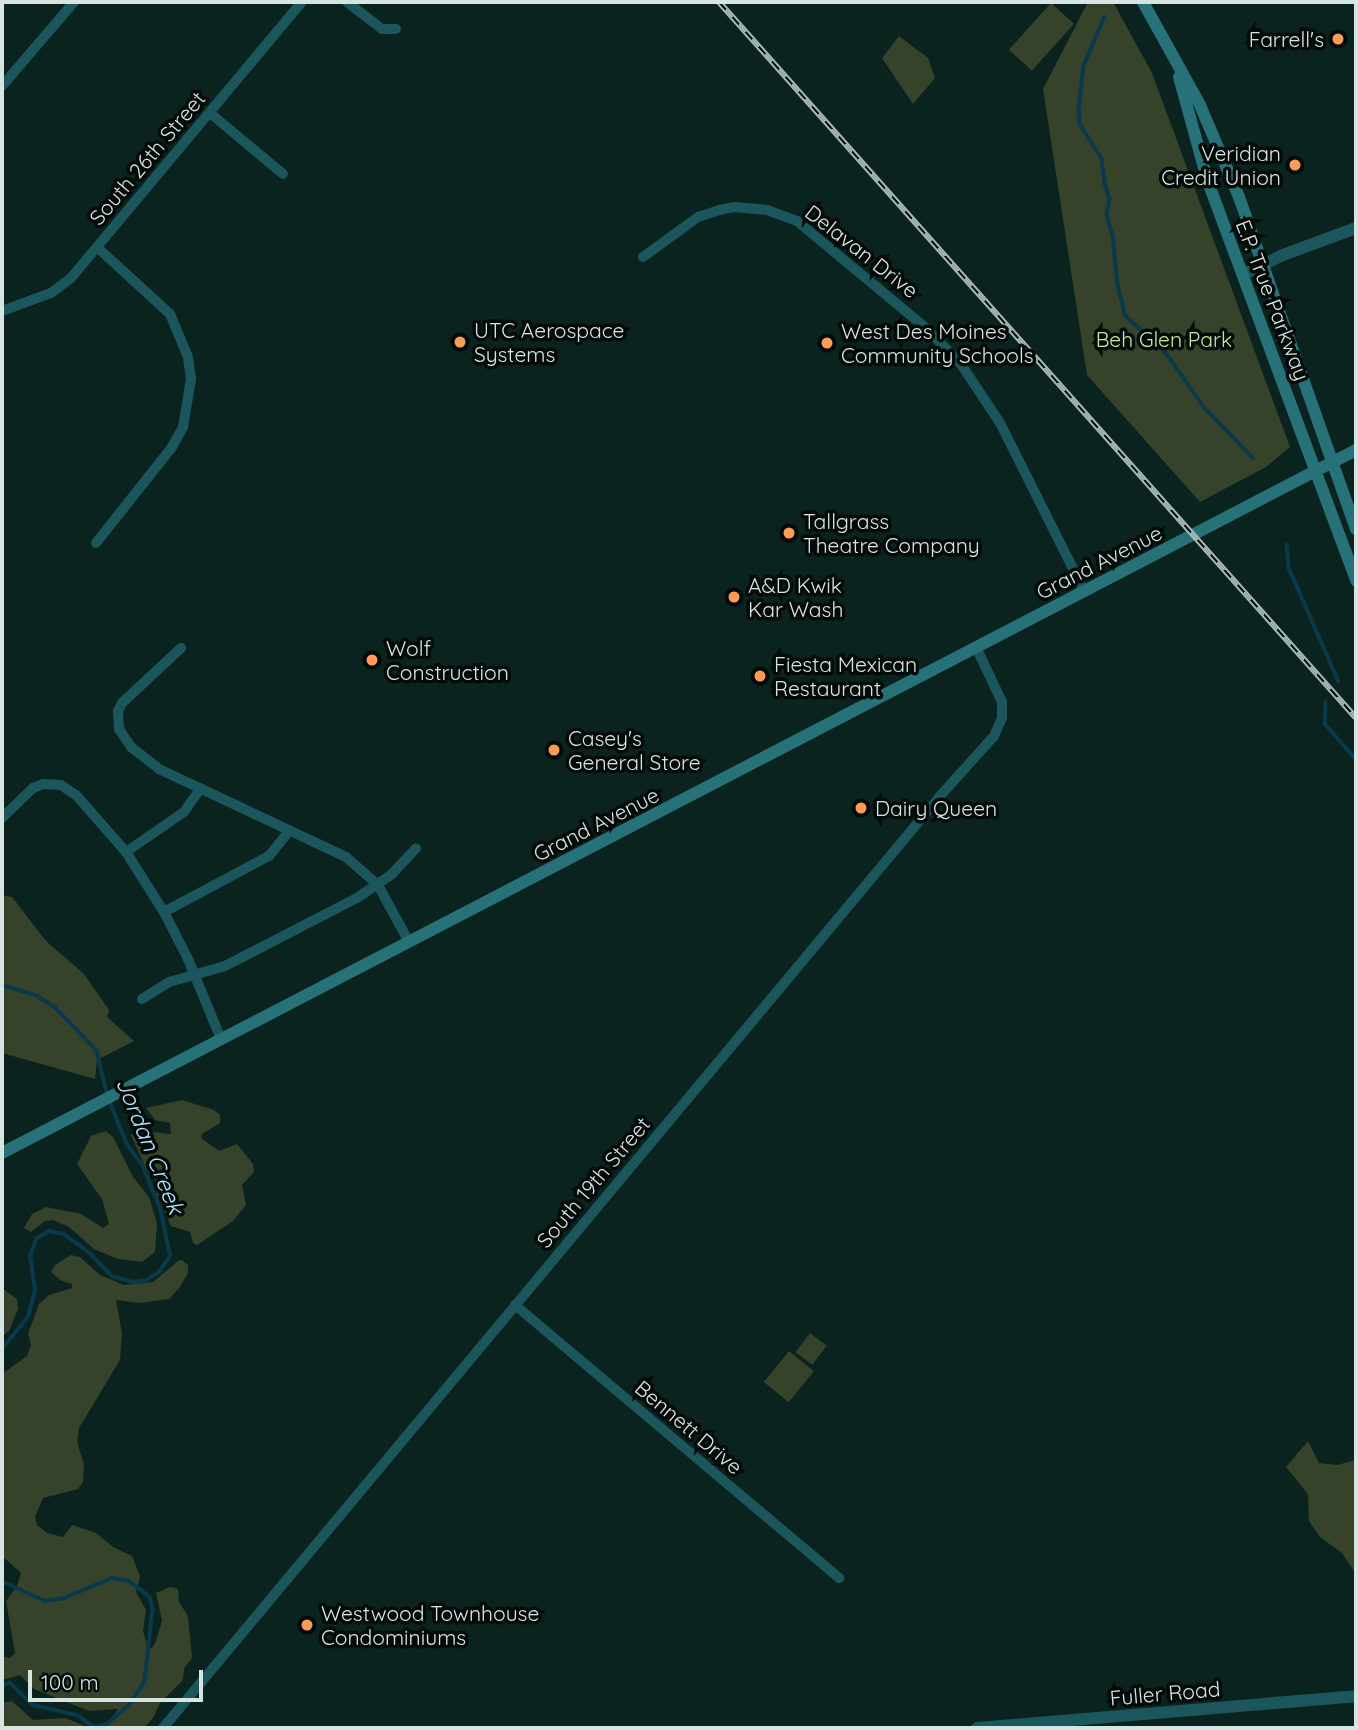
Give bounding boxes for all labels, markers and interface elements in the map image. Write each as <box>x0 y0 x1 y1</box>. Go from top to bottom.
place label: Farrell's <box>1249 26 1324 52</box>
marker: Farrell's <box>1330 31 1346 47</box>
street label: South 26th Street <box>84 86 210 230</box>
place label: Veridian Credit Union <box>1161 140 1281 190</box>
marker: Veridian Credit Union <box>1287 157 1303 173</box>
street label: Delavan Drive <box>800 199 924 303</box>
street label: E.P. True Parkway <box>1231 216 1315 384</box>
place label: UTC Aerospace Systems <box>474 317 624 367</box>
place label: West Des Moines Community Schools <box>841 318 1034 368</box>
park label: Beh Glen Park <box>1096 326 1232 352</box>
marker: UTC Aerospace Systems <box>452 334 468 350</box>
marker: West Des Moines Community Schools <box>819 335 835 351</box>
place label: Tallgrass Theatre Company <box>803 508 980 558</box>
street label: Grand Avenue <box>1032 520 1166 604</box>
marker: Tallgrass Theatre Company <box>781 525 797 541</box>
place label: A&D Kwik Kar Wash <box>748 572 843 622</box>
marker: A&D Kwik Kar Wash <box>726 589 742 605</box>
place label: Wolf Construction <box>386 635 509 685</box>
place label: Fiesta Mexican Restaurant <box>774 651 917 701</box>
marker: Wolf Construction <box>364 652 380 668</box>
marker: Fiesta Mexican Restaurant <box>752 668 768 684</box>
place label: Casey's General Store <box>568 725 701 775</box>
marker: Casey's General Store <box>546 742 562 758</box>
street label: Grand Avenue <box>529 782 663 866</box>
place label: Dairy Queen <box>875 795 997 821</box>
marker: Dairy Queen <box>853 800 869 816</box>
water label: Jordan Creek <box>110 1074 190 1218</box>
street label: South 19th Street <box>531 1112 655 1252</box>
street label: Bennett Drive <box>630 1375 748 1479</box>
place label: Westwood Townhouse Condominiums <box>321 1600 539 1650</box>
marker: Westwood Townhouse Condominiums <box>299 1617 315 1633</box>
scale bar <box>32 1656 206 1700</box>
text: 100 m <box>41 1669 99 1695</box>
street label: Fuller Road <box>1109 1676 1221 1710</box>

